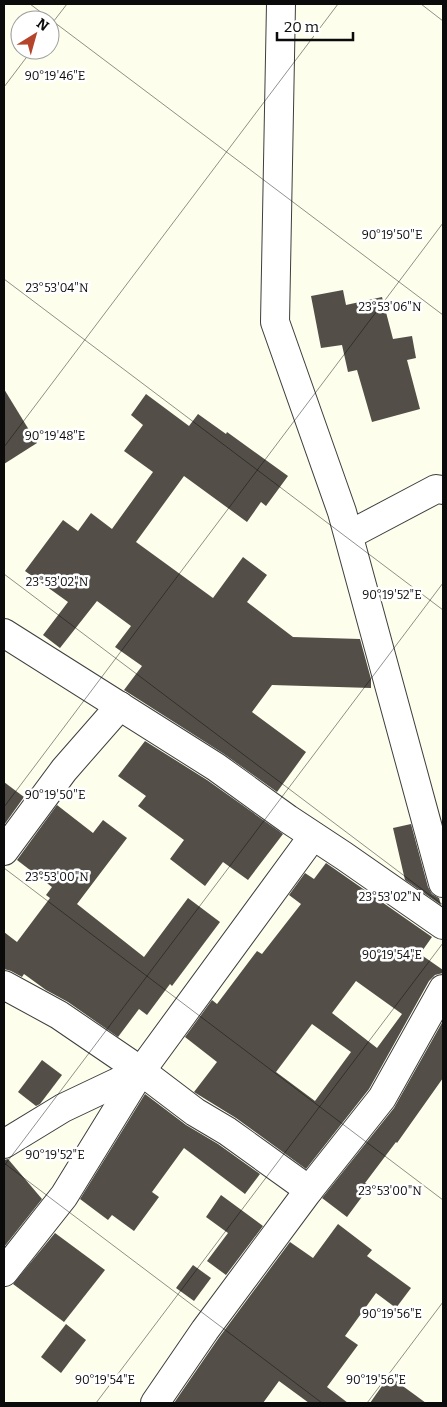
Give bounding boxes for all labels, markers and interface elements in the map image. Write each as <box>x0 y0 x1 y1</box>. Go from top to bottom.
north arrow <box>10 10 60 60</box>
scale bar <box>277 10 353 42</box>
text: N <box>33 15 52 35</box>
text: 20 m <box>284 18 320 36</box>
text: 90°19'46"E <box>25 69 85 83</box>
text: 90°19'50"E <box>362 228 422 242</box>
text: 23°53'04"N <box>25 281 89 295</box>
text: 23°53'06"N <box>358 300 422 314</box>
text: 90°19'48"E <box>25 429 85 443</box>
text: 23°53'02"N <box>26 575 89 589</box>
text: 90°19'52"E <box>362 588 422 602</box>
text: 90°19'50"E <box>25 788 85 802</box>
text: 23°53'00"N <box>25 870 89 884</box>
text: 23°53'02"N <box>359 890 422 904</box>
text: 90°19'54"E <box>362 948 422 962</box>
text: 90°19'52"E <box>25 1148 85 1162</box>
text: 23°53'00"N <box>358 1184 422 1198</box>
text: 90°19'56"E <box>362 1307 422 1321</box>
text: 90°19'54"E <box>75 1373 135 1387</box>
text: 90°19'56"E <box>346 1373 406 1387</box>

